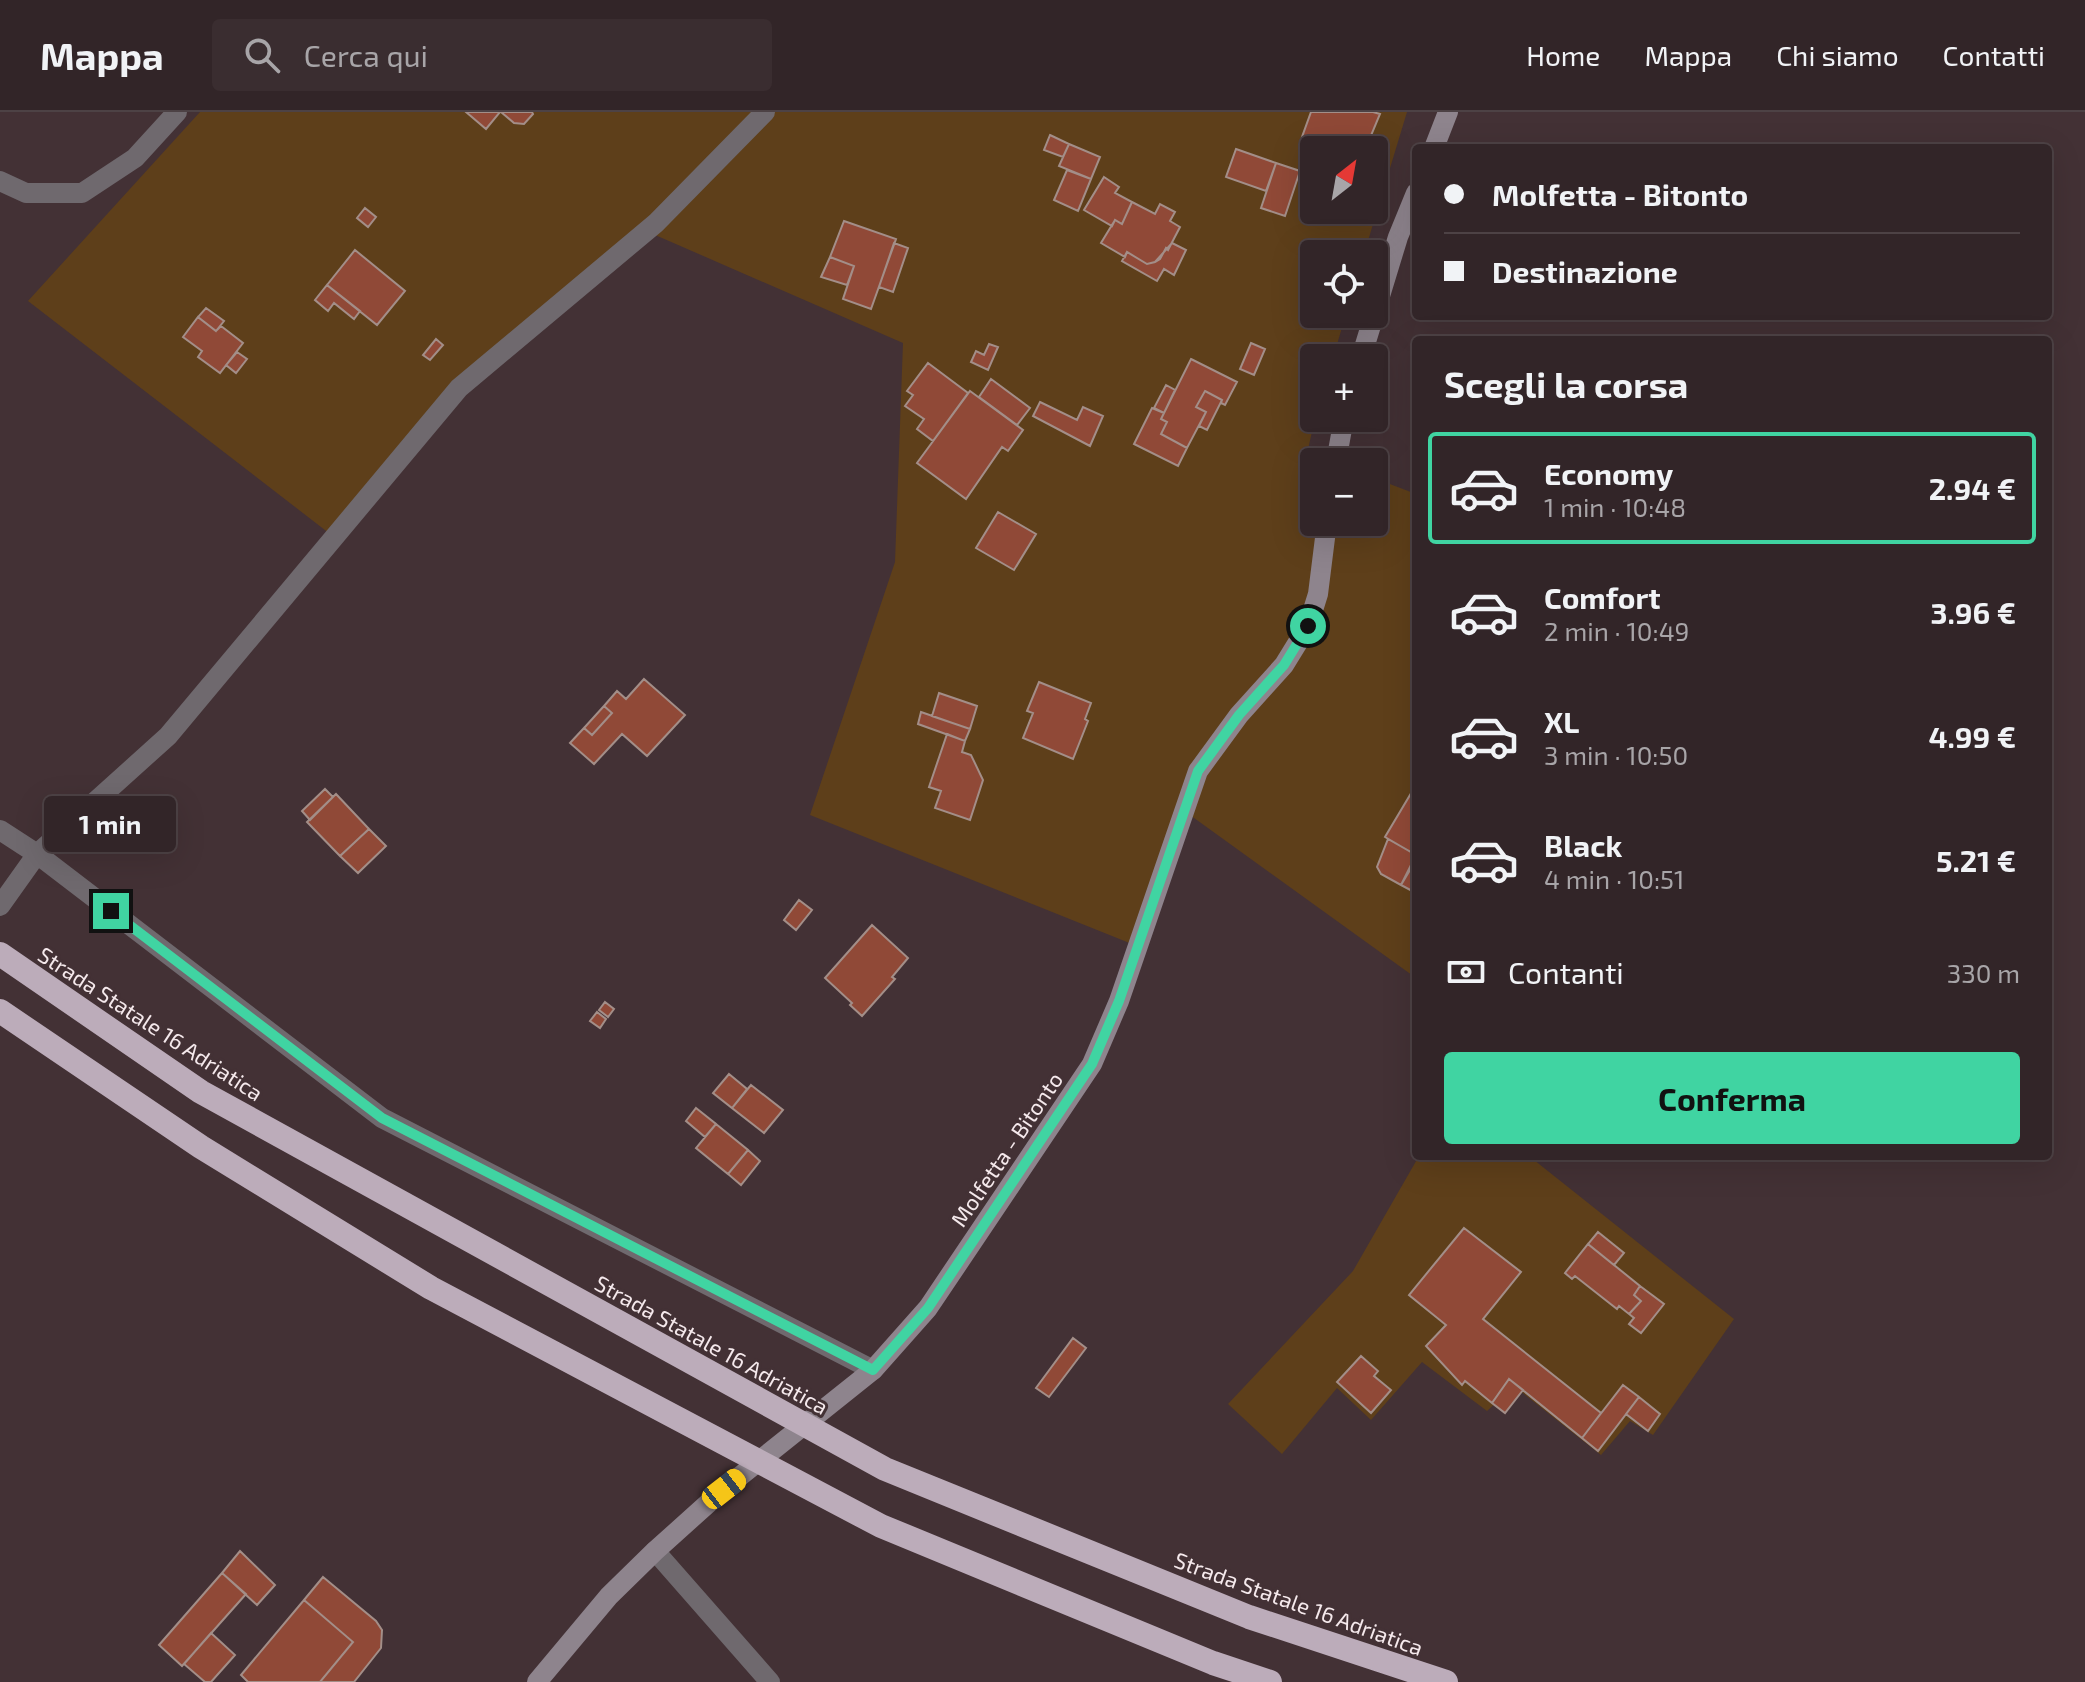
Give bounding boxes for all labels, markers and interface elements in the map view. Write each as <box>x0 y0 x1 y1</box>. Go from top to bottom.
search box <box>212 19 772 91</box>
text: Mappa <box>40 32 164 78</box>
icon: search <box>240 33 284 77</box>
text: Cerca qui <box>304 37 428 73</box>
text: Home <box>1526 38 1600 72</box>
text: Mappa <box>1644 38 1732 72</box>
text: Chi siamo <box>1776 38 1899 72</box>
text: Contatti <box>1943 38 2045 72</box>
north arrow <box>1300 136 1388 224</box>
map controls <box>1300 136 1388 536</box>
text: Molfetta - Bitonto <box>1492 176 1748 212</box>
button: locate <box>1300 240 1388 328</box>
text: Destinazione <box>1492 253 1678 289</box>
button: + <box>1300 344 1388 432</box>
text: Scegli la corsa <box>1444 362 1688 405</box>
button: − <box>1300 448 1388 536</box>
icon: car <box>1448 452 1520 524</box>
text: Economy <box>1544 455 1673 491</box>
text: 2.94 € <box>1929 470 2016 506</box>
text: 1 min · 10:48 <box>1544 491 1686 522</box>
icon: car <box>1448 576 1520 648</box>
text: Comfort <box>1544 579 1661 615</box>
text: 3.96 € <box>1931 594 2016 630</box>
route start <box>1290 608 1326 644</box>
text: 2 min · 10:49 <box>1544 615 1690 646</box>
icon: car <box>1448 700 1520 772</box>
text: XL <box>1544 703 1579 739</box>
text: 4.99 € <box>1928 718 2016 754</box>
text: 3 min · 10:50 <box>1544 739 1688 770</box>
callout: 1 min <box>45 795 177 851</box>
text: 1 min <box>79 808 141 839</box>
icon: car <box>1448 824 1520 896</box>
text: Black <box>1544 827 1622 863</box>
text: 5.21 € <box>1936 842 2016 878</box>
text: 4 min · 10:51 <box>1544 863 1684 894</box>
route end <box>93 893 129 929</box>
street label: Strada Statale 16 Adriatica <box>34 941 268 1105</box>
icon: cash <box>1444 950 1488 994</box>
text: Contanti <box>1508 954 1624 990</box>
text: 330 m <box>1947 957 2020 988</box>
button: Conferma <box>1444 1052 2020 1144</box>
street label: Molfetta - Bitonto <box>945 1067 1067 1231</box>
street label: Strada Statale 16 Adriatica <box>591 1269 833 1419</box>
car <box>698 1465 750 1513</box>
street label: Strada Statale 16 Adriatica <box>1171 1546 1427 1660</box>

